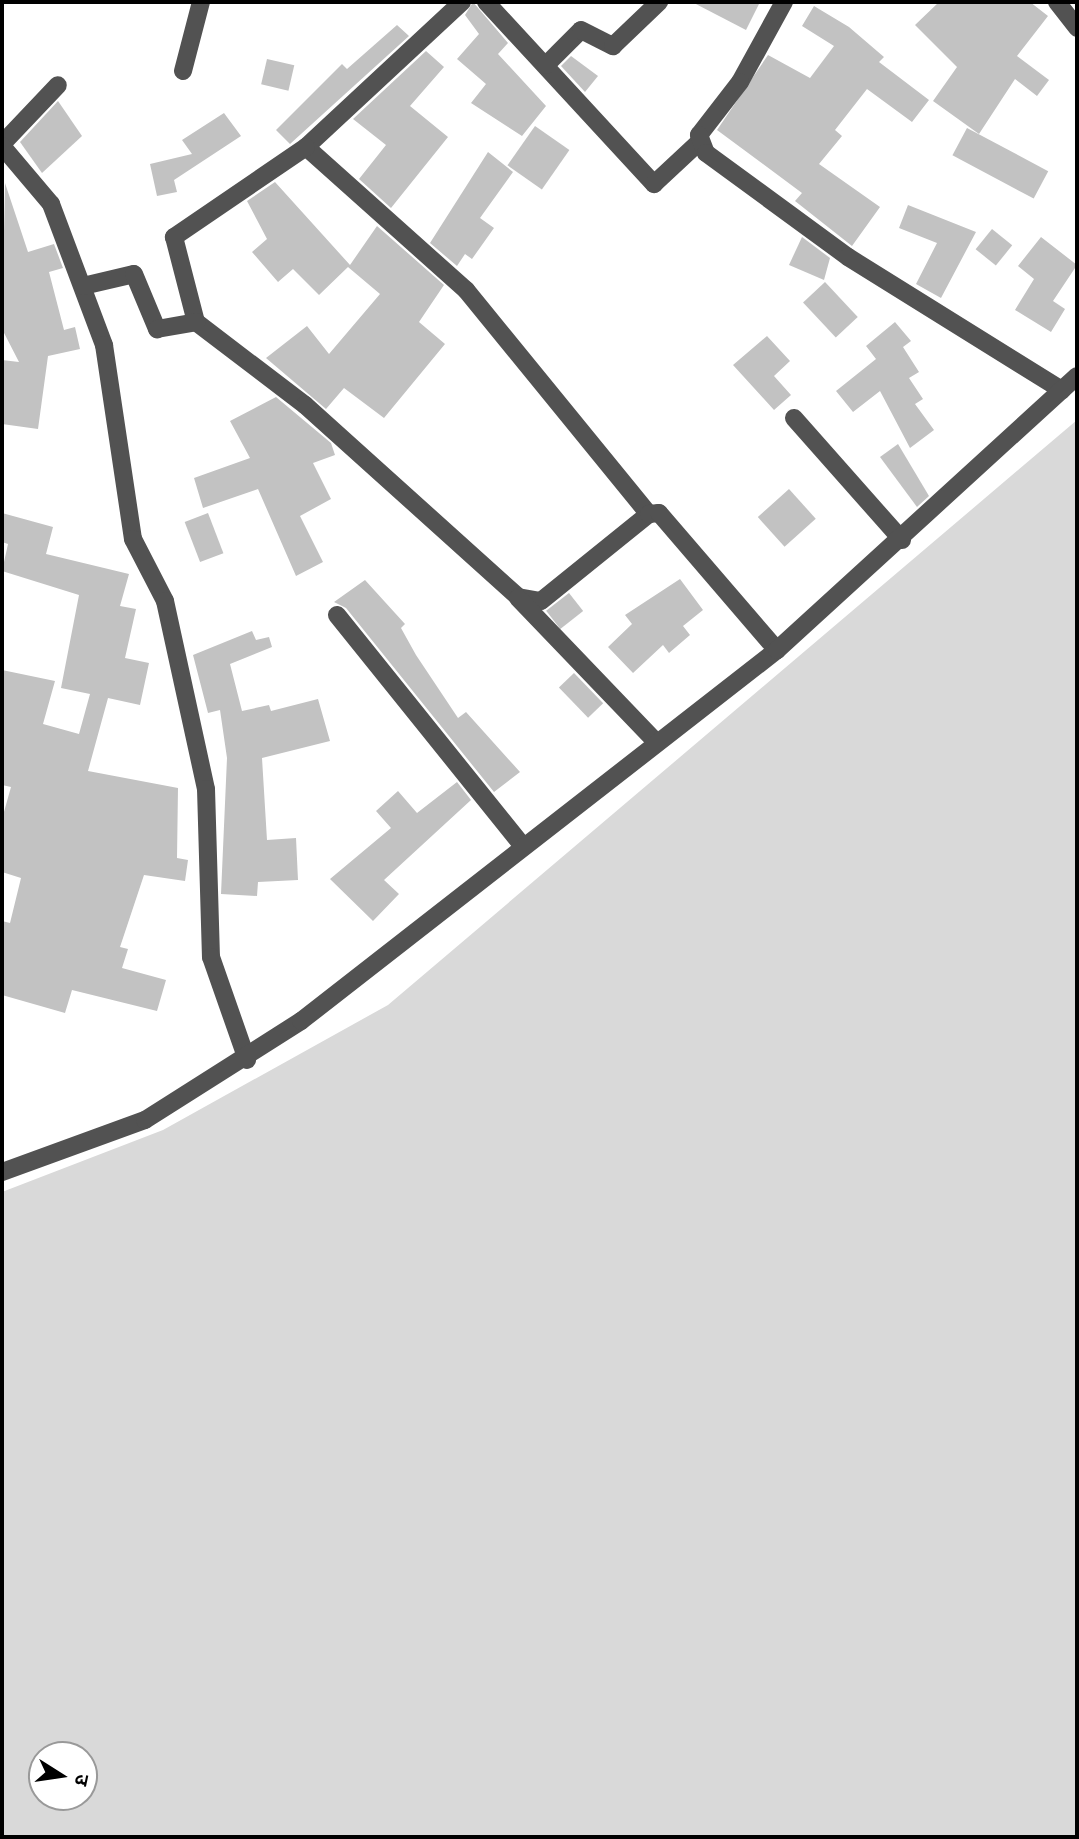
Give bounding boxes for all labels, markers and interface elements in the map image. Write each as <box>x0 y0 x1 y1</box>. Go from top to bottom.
north arrow <box>28 1741 98 1811</box>
text: उ <box>70 1772 94 1788</box>

